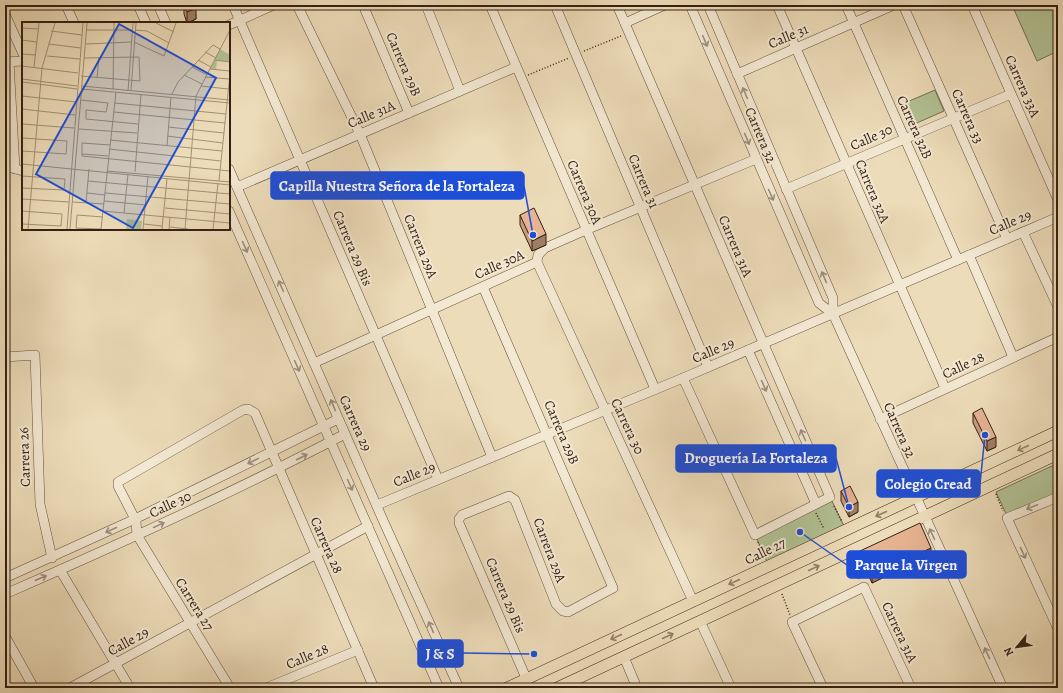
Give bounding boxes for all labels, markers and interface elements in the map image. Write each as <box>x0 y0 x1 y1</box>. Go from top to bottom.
street label: Calle 31 <box>765 19 811 53</box>
inset map <box>22 22 230 230</box>
street label: Carrera 29B <box>382 29 426 99</box>
one-way arrow <box>702 34 709 46</box>
street label: Carrera 33A <box>1000 52 1045 121</box>
street label: Carrera 33 <box>947 86 988 147</box>
one-way arrow <box>741 87 749 99</box>
street label: Carrera 32B <box>892 93 937 162</box>
street label: Calle 31A <box>344 96 399 133</box>
street label: Carrera 32 <box>740 104 781 166</box>
street label: Calle 30 <box>847 120 895 155</box>
one-way arrow <box>744 132 751 144</box>
street label: Carrera 31 <box>624 151 664 211</box>
street label: Carrera 30A <box>562 157 607 228</box>
street label: Carrera 32A <box>851 157 895 227</box>
callout: Capilla Nuestra Señora de la Fortaleza <box>271 172 524 199</box>
text: Capilla Nuestra Señora de la Fortaleza <box>279 176 516 196</box>
one-way arrow <box>768 189 776 201</box>
street label: Calle 29 <box>986 205 1034 240</box>
street label: Carrera 29 Bis <box>328 208 377 289</box>
street label: Carrera 29A <box>399 211 442 282</box>
street label: Carrera 31A <box>714 212 757 281</box>
one-way arrow <box>242 240 249 252</box>
street label: Calle 30A <box>471 245 528 284</box>
one-way arrow <box>820 271 827 283</box>
one-way arrow <box>276 281 284 293</box>
street label: Calle 29 <box>689 333 737 368</box>
street label: Calle 28 <box>939 347 988 383</box>
one-way arrow <box>294 359 301 371</box>
one-way arrow <box>760 379 768 391</box>
street label: Carrera 29 <box>335 392 376 454</box>
street label: Carrera 30 <box>606 395 649 457</box>
street label: Carrera 29B <box>540 397 584 467</box>
street label: Carrera 32 <box>879 399 920 461</box>
one-way arrow <box>328 400 336 412</box>
street label: Carrera 26 <box>14 427 35 487</box>
one-way arrow <box>798 430 806 442</box>
callout: Droguería La Fortaleza <box>676 445 836 472</box>
one-way arrow <box>1017 445 1029 452</box>
text: Droguería La Fortaleza <box>684 448 828 468</box>
one-way arrow <box>296 452 308 460</box>
street label: Calle 29 <box>390 457 438 492</box>
one-way arrow <box>248 458 260 465</box>
callout: Colegio Cread <box>877 470 980 497</box>
text: Colegio Cread <box>884 474 972 494</box>
one-way arrow <box>346 478 354 490</box>
street label: Calle 30 <box>146 486 194 522</box>
one-way arrow <box>1027 504 1039 512</box>
one-way arrow <box>875 511 887 518</box>
street label: Carrera 28 <box>306 514 348 577</box>
street label: Carrera 29A <box>529 515 571 586</box>
one-way arrow <box>153 521 165 528</box>
one-way arrow <box>105 527 117 534</box>
one-way arrow <box>928 528 935 540</box>
street label: Calle 27 <box>741 533 789 570</box>
one-way arrow <box>1020 547 1027 559</box>
callout: Parque la Virgen <box>847 551 966 578</box>
street label: Carrera 29 Bis <box>481 555 530 636</box>
text: Parque la Virgen <box>855 555 958 575</box>
one-way arrow <box>807 564 819 571</box>
one-way arrow <box>34 574 46 582</box>
street label: Carrera 27 <box>171 574 218 634</box>
one-way arrow <box>728 579 740 586</box>
street label: Carrera 31A <box>877 599 922 667</box>
one-way arrow <box>427 621 435 633</box>
street label: Calle 29 <box>104 622 152 660</box>
north arrow <box>997 627 1037 667</box>
one-way arrow <box>662 632 674 639</box>
one-way arrow <box>610 633 622 641</box>
street label: Calle 28 <box>283 639 332 674</box>
callout: J & S <box>418 640 463 667</box>
text: J & S <box>425 644 455 664</box>
text: N <box>1000 644 1017 659</box>
one-way arrow <box>983 647 990 659</box>

